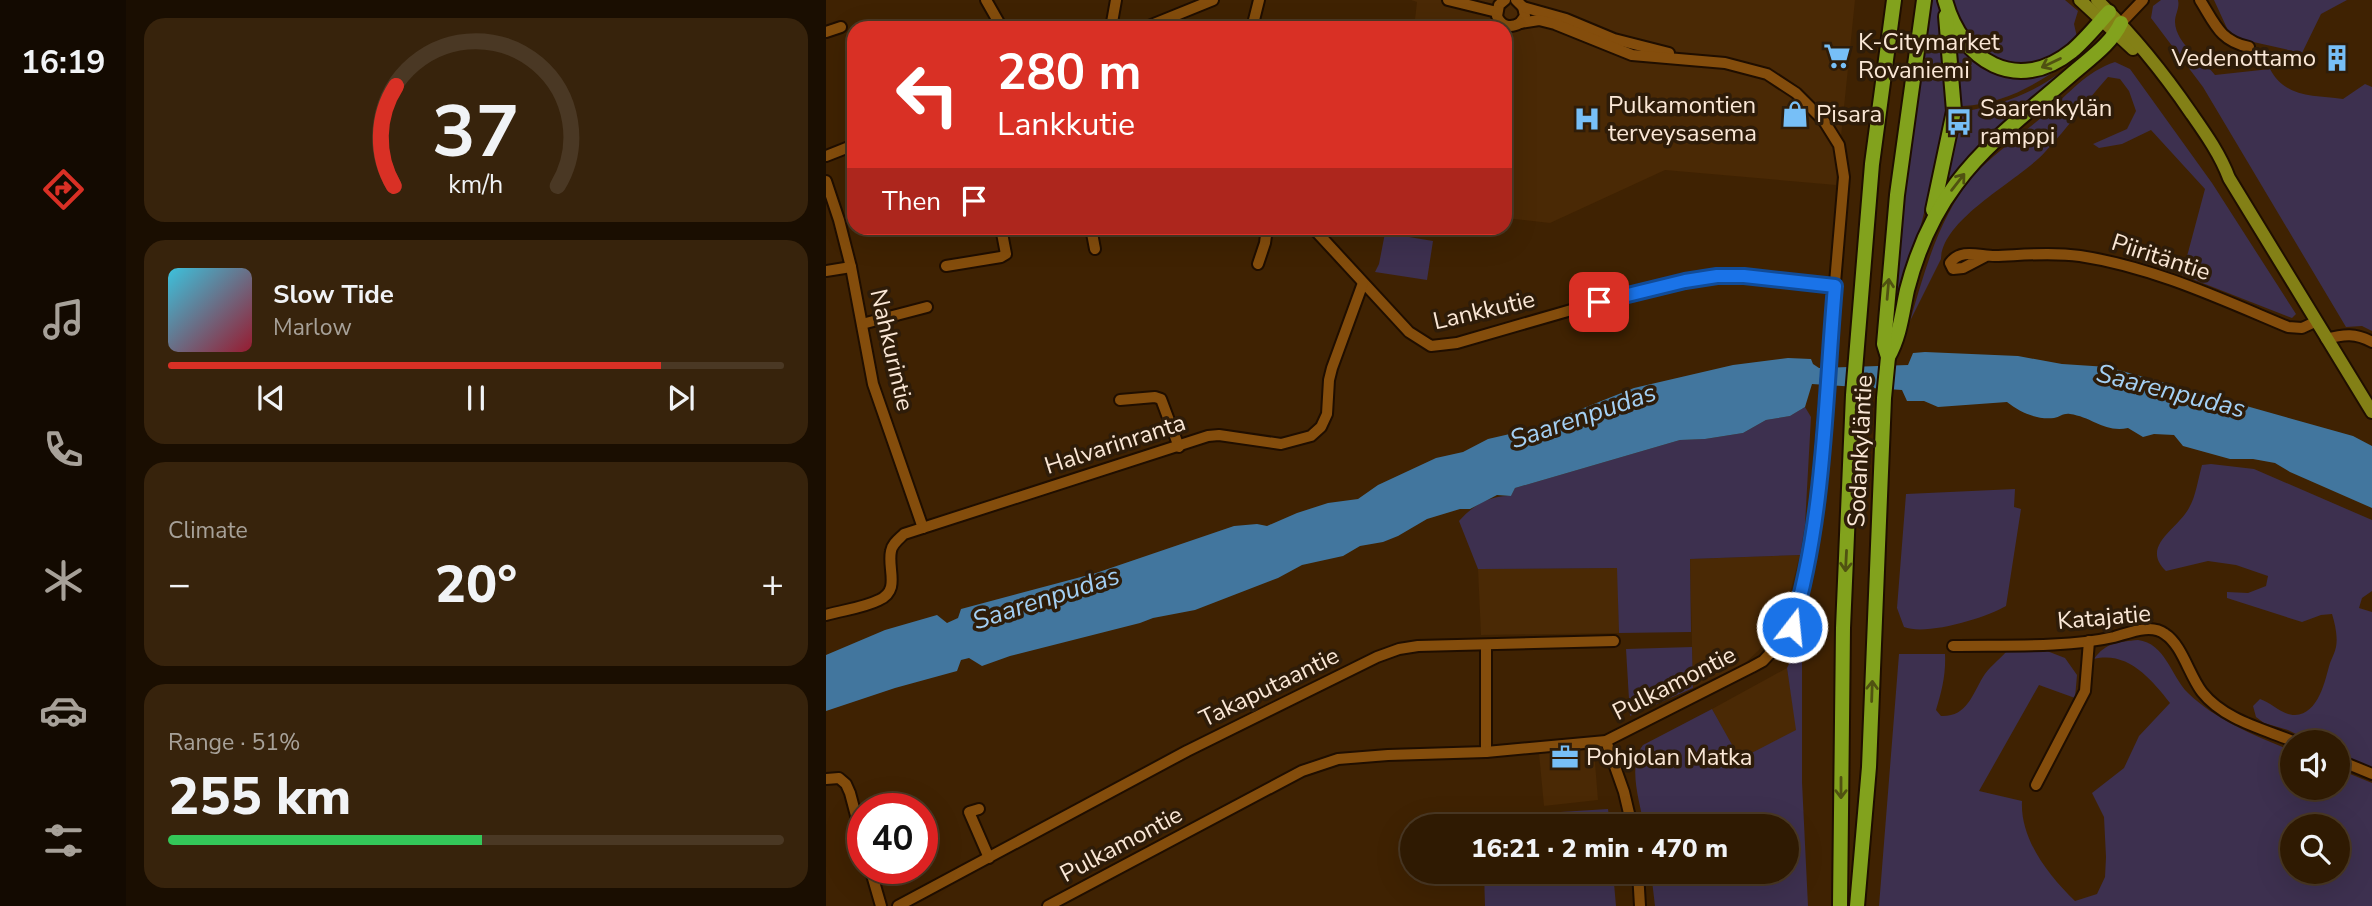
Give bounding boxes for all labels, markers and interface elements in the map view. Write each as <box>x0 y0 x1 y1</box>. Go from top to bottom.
place label: K-Citymarket Rovaniemi <box>1858 26 2000 86</box>
text: 280 m <box>997 39 1141 106</box>
text: 16:19 <box>21 41 105 84</box>
supermarket icon: K-Citymarket Rovaniemi <box>1822 41 1852 71</box>
place label: Vedenottamo <box>2170 42 2316 74</box>
building icon: Vedenottamo <box>2322 43 2352 73</box>
icon: left <box>882 49 973 140</box>
one-way arrow <box>2041 56 2062 70</box>
text: 37 <box>432 82 520 182</box>
place label: Pulkamontien terveysasema <box>1608 89 1757 149</box>
place label: Saarenkylän ramppi <box>1980 92 2112 152</box>
place label: Pisara <box>1816 98 1882 130</box>
shop icon: Pisara <box>1780 99 1810 129</box>
text: Lankkutie <box>997 103 1135 146</box>
hospital icon: Pulkamontien terveysasema <box>1572 104 1602 134</box>
bus stop icon: Saarenkylän ramppi <box>1944 107 1974 137</box>
icon: directions <box>39 165 88 214</box>
text: km/h <box>448 168 504 202</box>
one-way arrow <box>1950 173 1965 191</box>
icon: arrive <box>955 182 993 220</box>
text: Then <box>882 184 941 219</box>
street label: Piiritäntie <box>2108 226 2214 288</box>
pin <box>1569 272 1629 332</box>
text: Slow Tide <box>273 277 394 312</box>
one-way arrow <box>1882 279 1895 301</box>
street label: Lankkutie <box>1430 283 1538 337</box>
icon: arrive <box>1580 283 1618 321</box>
street label: Nahkurintie <box>862 286 922 414</box>
icon: music <box>39 295 88 344</box>
text: Marlow <box>273 312 352 343</box>
water label: Saarenpudas <box>2093 356 2249 426</box>
street label: Sodankyläntie <box>1840 374 1880 528</box>
water label: Saarenpudas <box>1505 375 1661 457</box>
icon: previous <box>252 379 290 417</box>
icon: pause <box>457 379 495 417</box>
icon: next <box>662 379 700 417</box>
street label: Halvarinranta <box>1040 406 1190 482</box>
icon: phone <box>39 425 88 474</box>
text: Climate <box>168 515 248 546</box>
text: 20° <box>435 549 517 620</box>
one-way arrow <box>1839 549 1852 572</box>
icon: climate <box>39 556 88 605</box>
water label: Saarenpudas <box>968 558 1124 638</box>
text: − <box>168 559 191 610</box>
text: + <box>761 559 784 610</box>
position arrow <box>1755 590 1829 664</box>
street label: Katajatie <box>2056 597 2152 637</box>
street label: Pulkamontie <box>1607 638 1741 728</box>
street label: Takaputaantie <box>1194 639 1344 735</box>
one-way arrow <box>1866 680 1879 703</box>
icon: car <box>39 686 88 735</box>
text: Range · 51% <box>168 727 300 758</box>
map controls <box>2280 730 2350 884</box>
button: sound <box>2280 730 2350 800</box>
place label: Pohjolan Matka <box>1586 741 1753 773</box>
office icon: Pohjolan Matka <box>1550 742 1580 772</box>
text: 255 km <box>168 761 351 832</box>
one-way arrow <box>1834 777 1848 800</box>
speed limit sign: 40 <box>847 793 938 884</box>
street label: Pulkamontie <box>1054 798 1188 890</box>
button: search <box>2280 814 2350 884</box>
icon: filters <box>39 816 88 865</box>
text: 16:21 · 2 min · 470 m <box>1471 831 1728 866</box>

